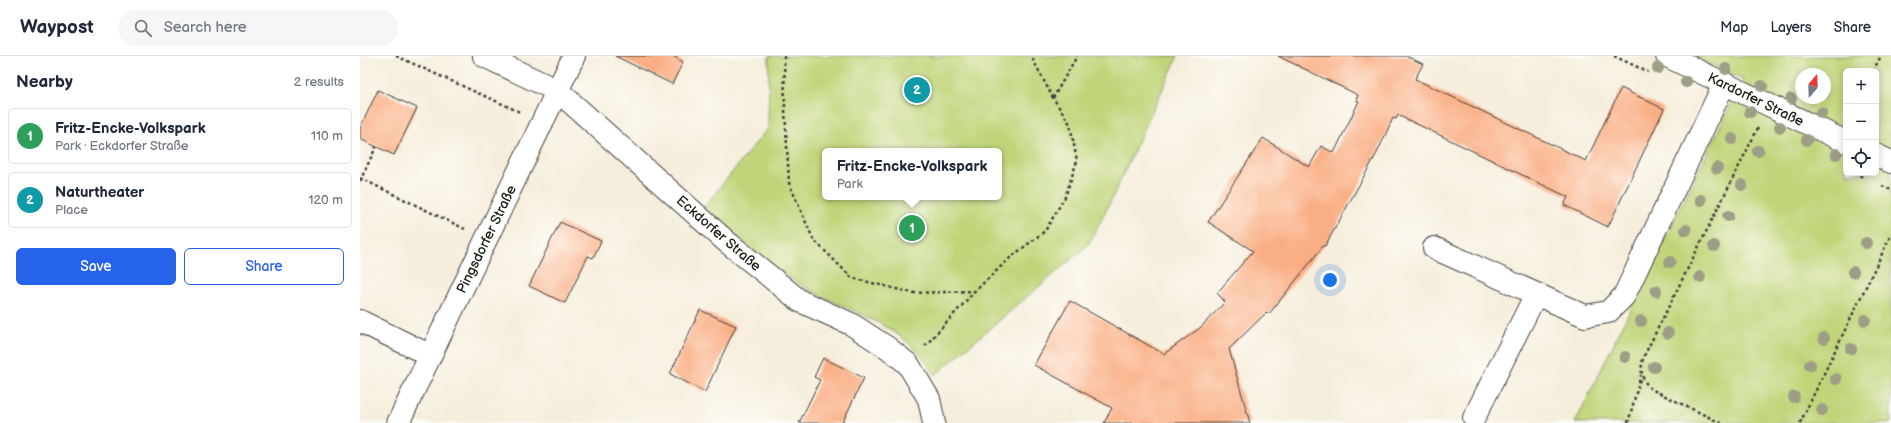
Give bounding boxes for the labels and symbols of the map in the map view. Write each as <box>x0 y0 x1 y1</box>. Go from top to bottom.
north arrow <box>1795 68 1831 104</box>
street label: Kardorfer Straße <box>1705 69 1807 130</box>
pin: 2 <box>904 75 930 105</box>
street label: Pingsdorfer Straße <box>453 182 520 296</box>
street label: Eckdorfer Straße <box>673 192 764 275</box>
pin: 1 <box>899 213 925 243</box>
your location <box>1320 270 1340 290</box>

